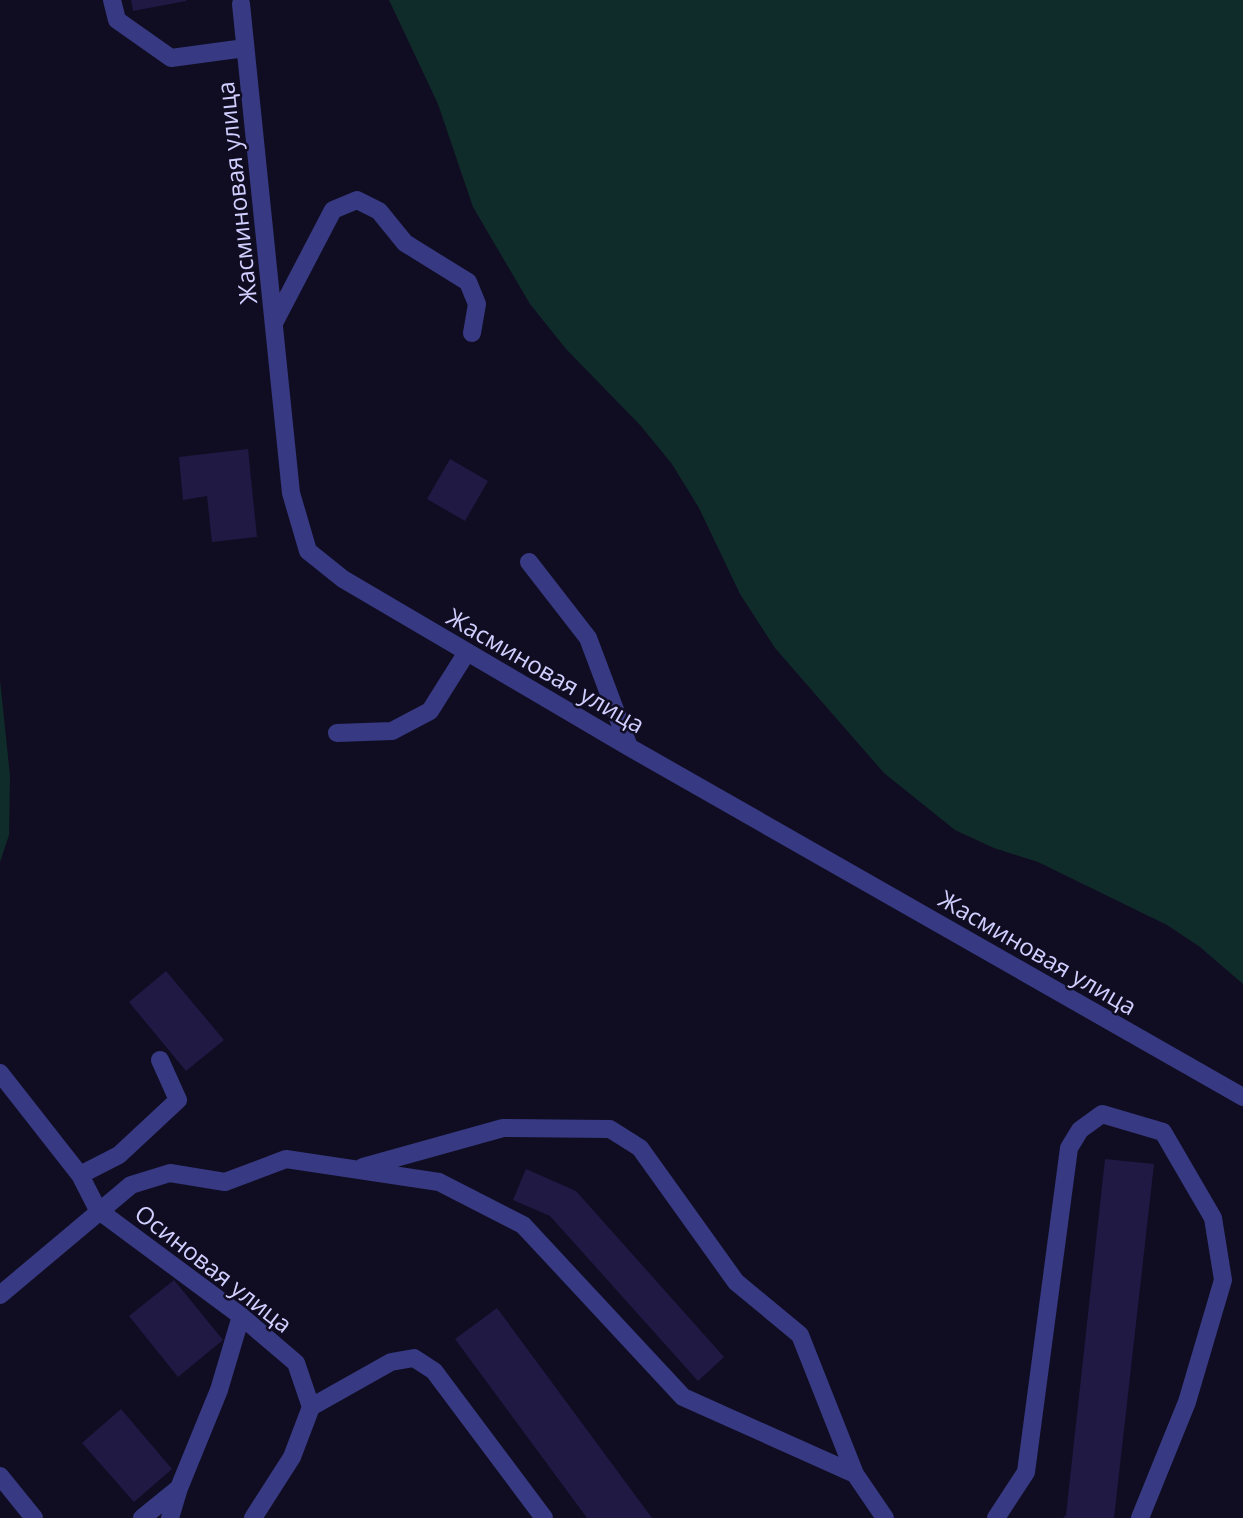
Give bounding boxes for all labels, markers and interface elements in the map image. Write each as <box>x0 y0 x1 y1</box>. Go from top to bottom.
street label: Жасминовая улица <box>208 80 264 306</box>
street label: Жасминовая улица <box>441 600 651 740</box>
street label: Жасминовая улица <box>933 882 1143 1022</box>
street label: Осиновая улица <box>129 1196 299 1340</box>

